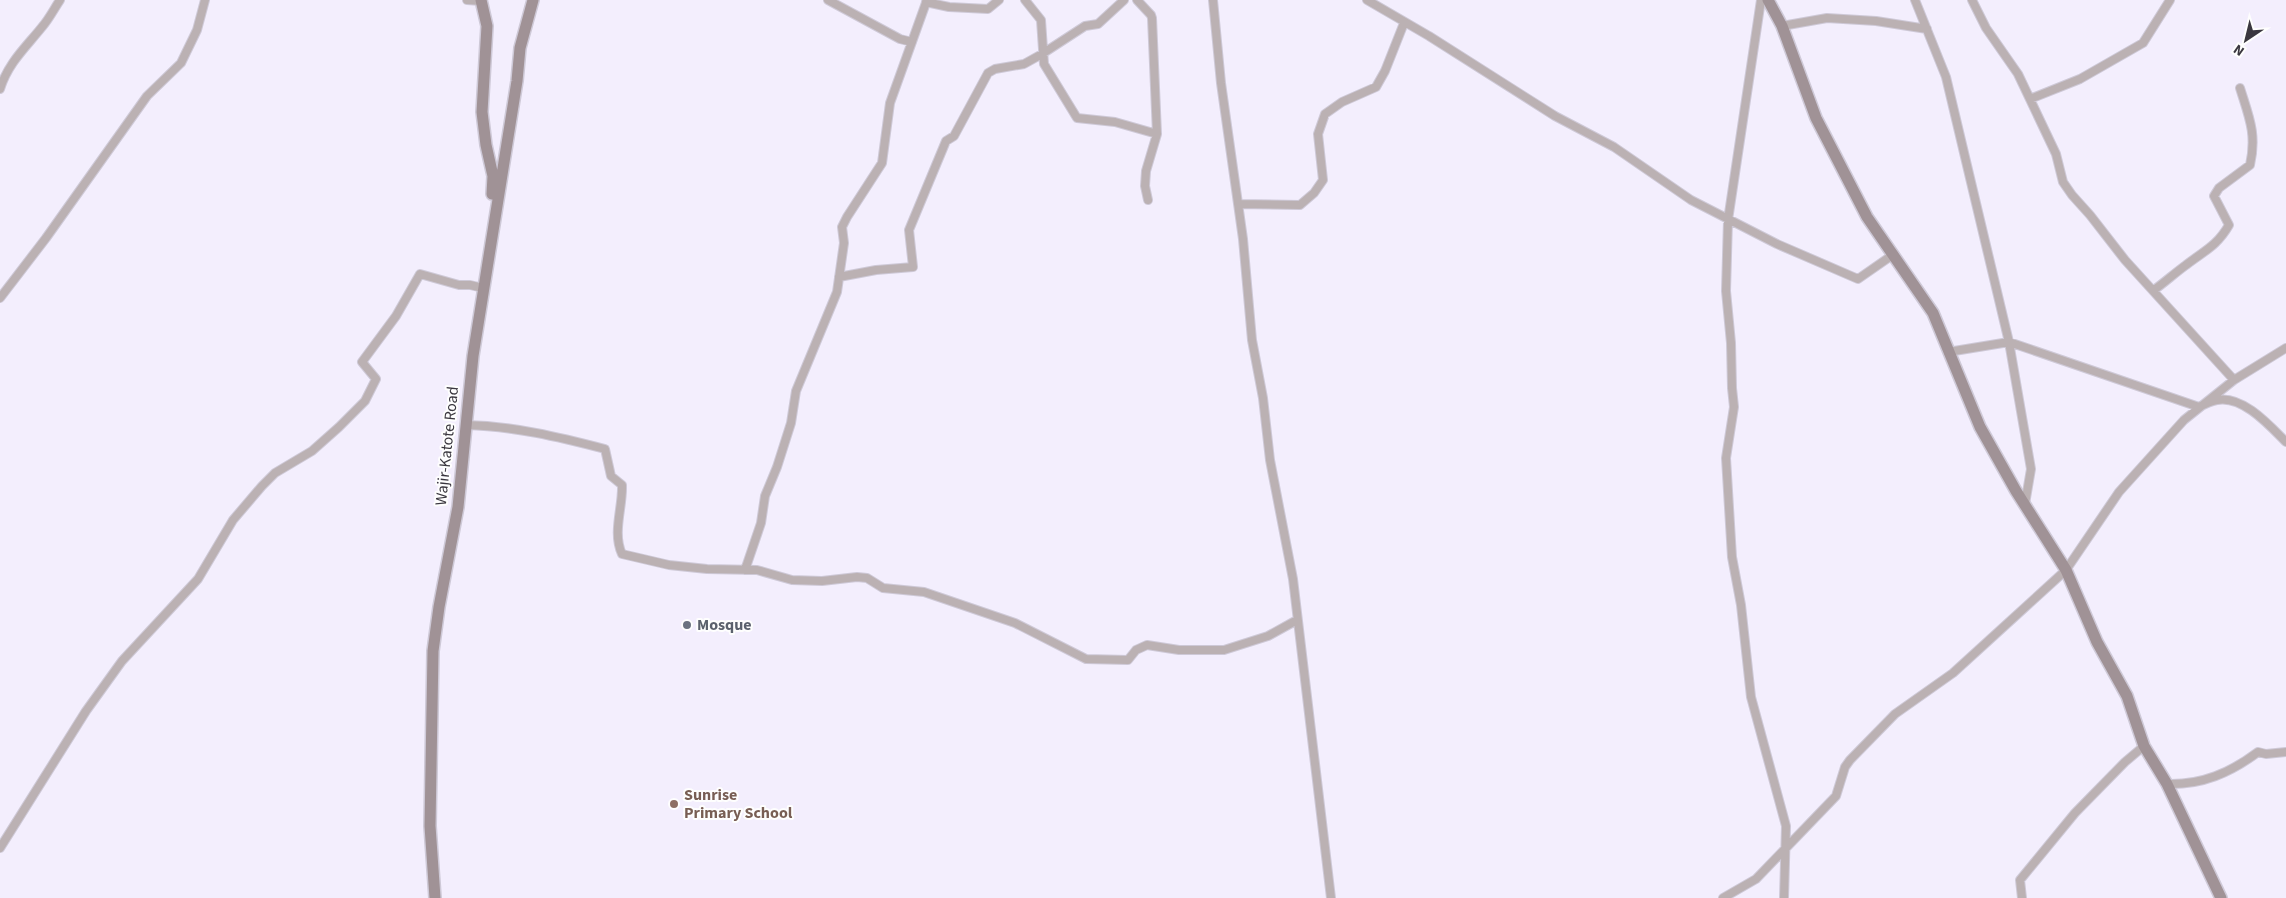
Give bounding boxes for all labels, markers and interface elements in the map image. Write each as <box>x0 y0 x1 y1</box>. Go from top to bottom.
north arrow <box>2221 15 2271 65</box>
text: N <box>2230 39 2249 61</box>
street label: Wajir-Katote Road <box>430 385 464 507</box>
place label: Mosque <box>697 614 752 636</box>
marker: Mosque <box>681 619 693 631</box>
place label: Sunrise Primary School <box>684 784 793 824</box>
marker: Sunrise Primary School <box>668 798 680 810</box>

